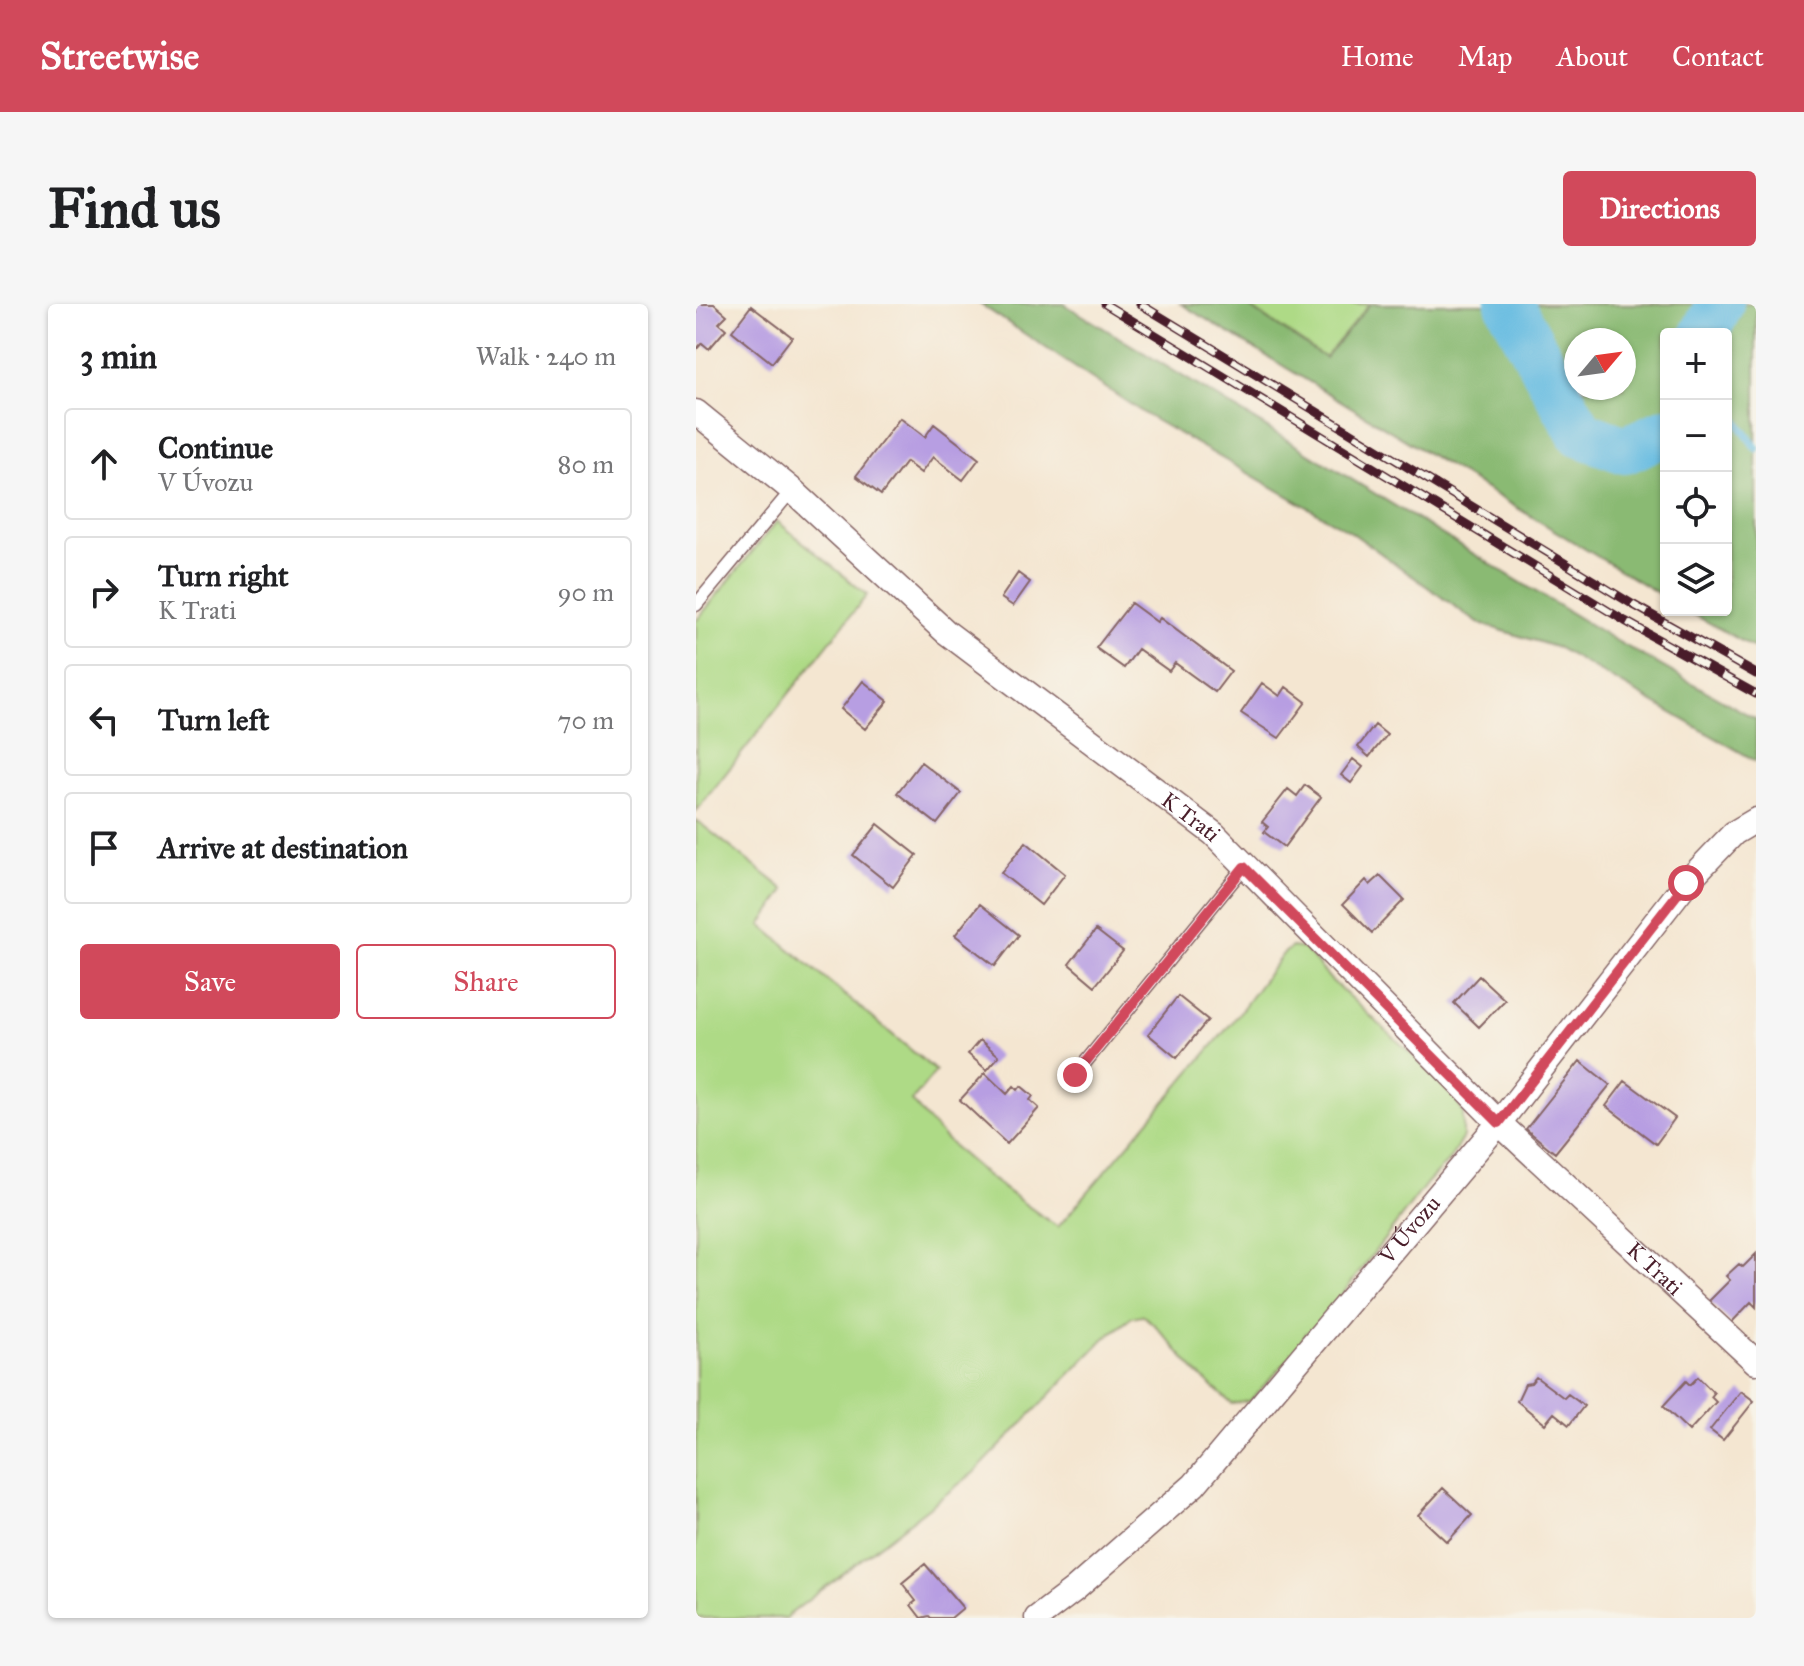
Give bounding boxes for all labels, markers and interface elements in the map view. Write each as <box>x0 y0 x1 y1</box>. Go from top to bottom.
text: Streetwise <box>40 33 199 79</box>
text: Home <box>1341 39 1414 74</box>
text: Map <box>1458 39 1512 74</box>
text: About <box>1556 39 1628 74</box>
text: Contact <box>1672 39 1764 74</box>
button: Directions <box>1563 171 1756 246</box>
text: Find us <box>48 174 221 242</box>
north arrow <box>1564 328 1636 400</box>
map controls <box>1660 328 1732 616</box>
button: + <box>1660 328 1732 400</box>
text: 3 min <box>80 336 157 377</box>
text: Walk · 240 m <box>476 340 616 372</box>
button: − <box>1660 400 1732 472</box>
text: Continue <box>158 430 273 466</box>
icon: ahead <box>82 442 126 486</box>
text: 80 m <box>558 448 614 480</box>
text: V Úvozu <box>158 466 253 498</box>
button: locate <box>1660 472 1732 544</box>
button: layers <box>1660 544 1732 616</box>
text: Turn right <box>158 558 289 594</box>
icon: right <box>82 570 126 614</box>
text: 90 m <box>557 576 614 608</box>
text: K Trati <box>158 594 236 626</box>
icon: left <box>82 698 126 742</box>
text: Turn left <box>158 702 269 738</box>
text: 70 m <box>558 704 614 736</box>
street label: K Trati <box>1156 786 1227 847</box>
icon: arrive <box>82 826 126 870</box>
text: Arrive at destination <box>158 830 408 866</box>
route start <box>1668 865 1704 901</box>
button: Save <box>80 944 340 1019</box>
button: Share <box>356 944 616 1019</box>
route end <box>1057 1057 1093 1093</box>
street label: V Úvozu <box>1372 1190 1446 1270</box>
street label: K Trati <box>1622 1236 1689 1301</box>

